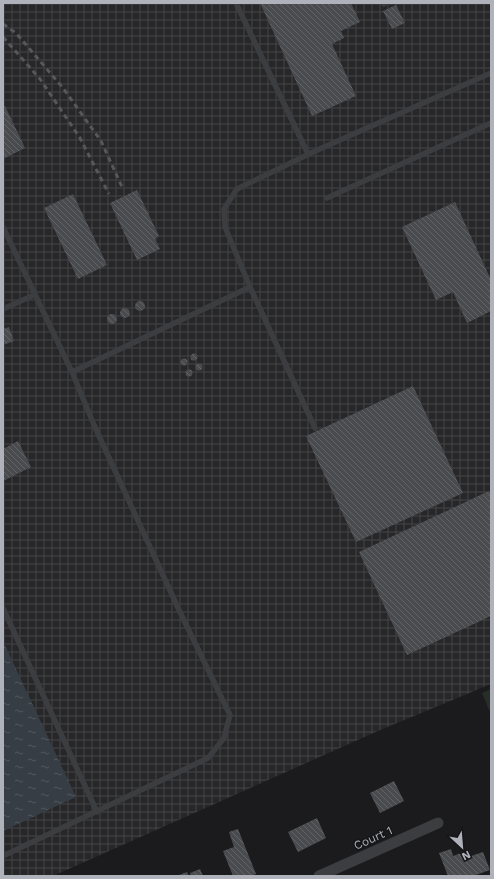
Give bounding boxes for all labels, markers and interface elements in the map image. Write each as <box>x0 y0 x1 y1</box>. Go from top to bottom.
street label: Court 1 <box>351 823 395 853</box>
north arrow <box>442 827 482 867</box>
text: N <box>460 848 473 863</box>

